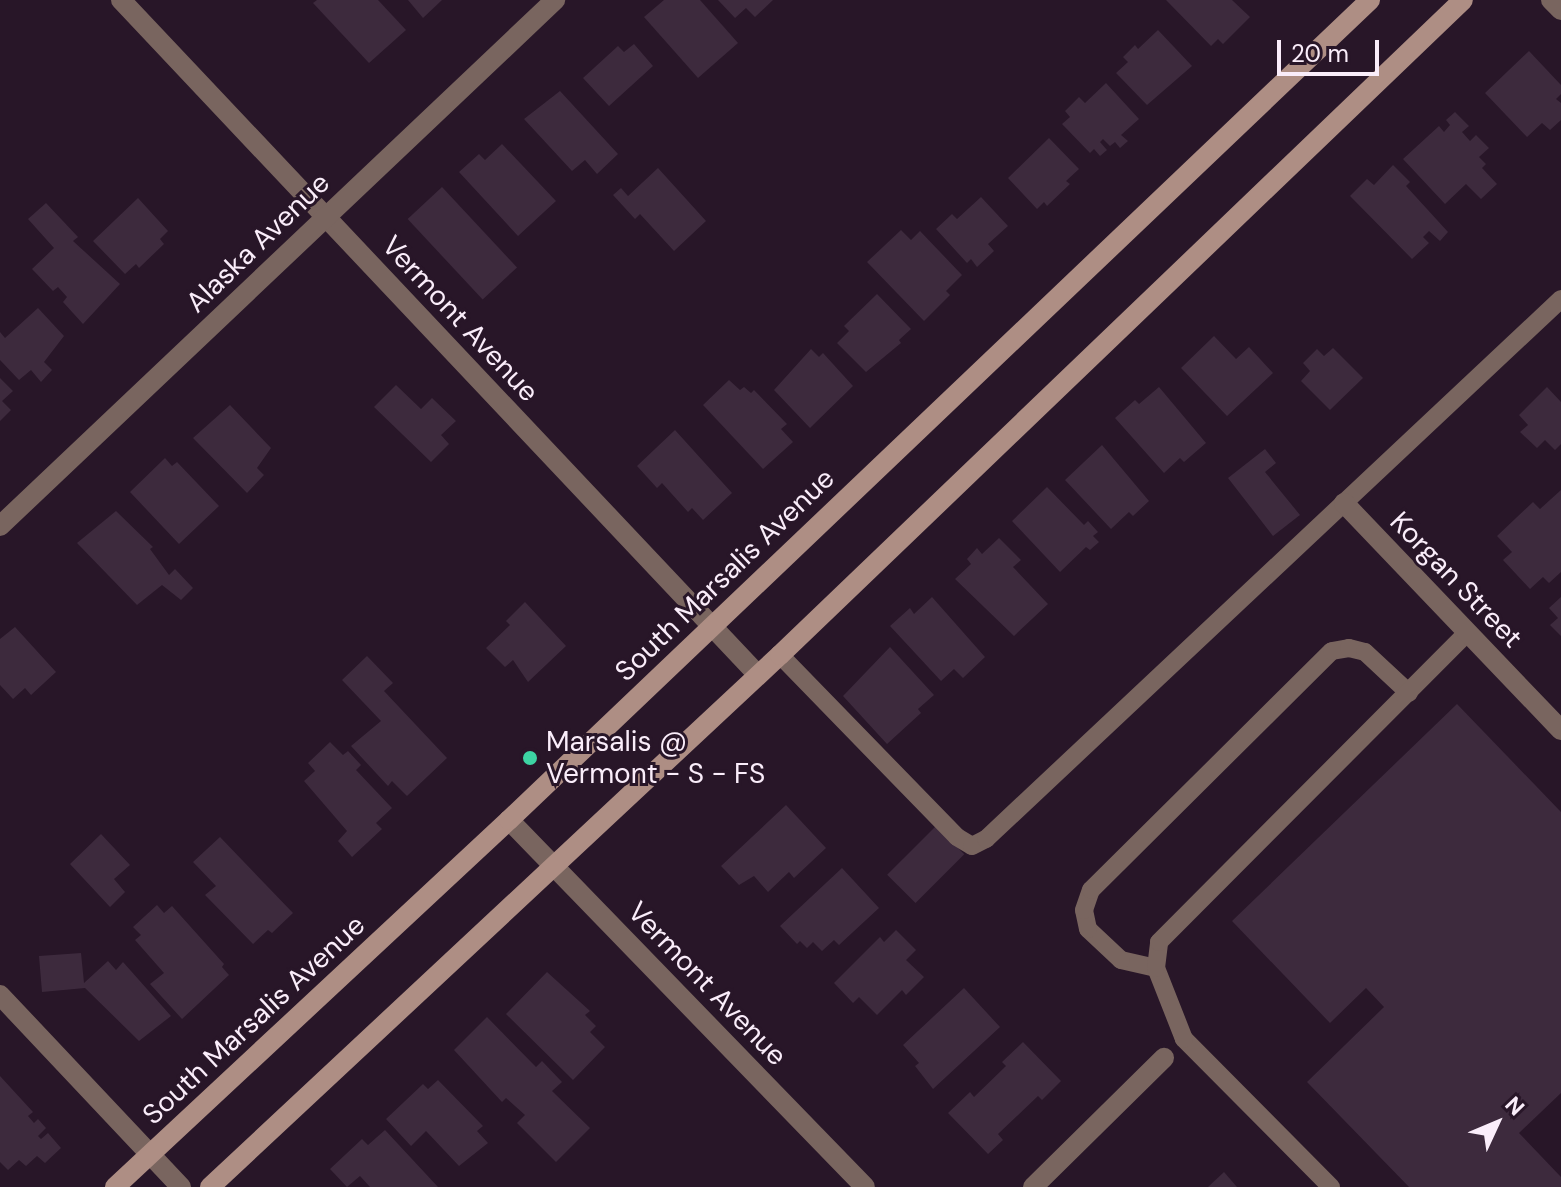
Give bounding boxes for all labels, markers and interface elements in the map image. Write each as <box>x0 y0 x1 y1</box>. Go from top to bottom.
scale bar <box>1281 24 1383 74</box>
text: 20 m <box>1291 38 1349 69</box>
street label: Alaska Avenue <box>179 166 337 320</box>
street label: Vermont Avenue <box>375 229 545 409</box>
street label: South Marsalis Avenue <box>609 462 841 688</box>
street label: Korgan Street <box>1383 505 1529 655</box>
place label: Marsalis @ Vermont - S - FS <box>546 725 765 791</box>
marker: Marsalis @ Vermont - S - FS <box>521 749 539 767</box>
street label: Vermont Avenue <box>620 895 794 1073</box>
street label: South Marsalis Avenue <box>136 908 372 1132</box>
north arrow <box>1457 1083 1537 1163</box>
text: N <box>1499 1090 1531 1122</box>

